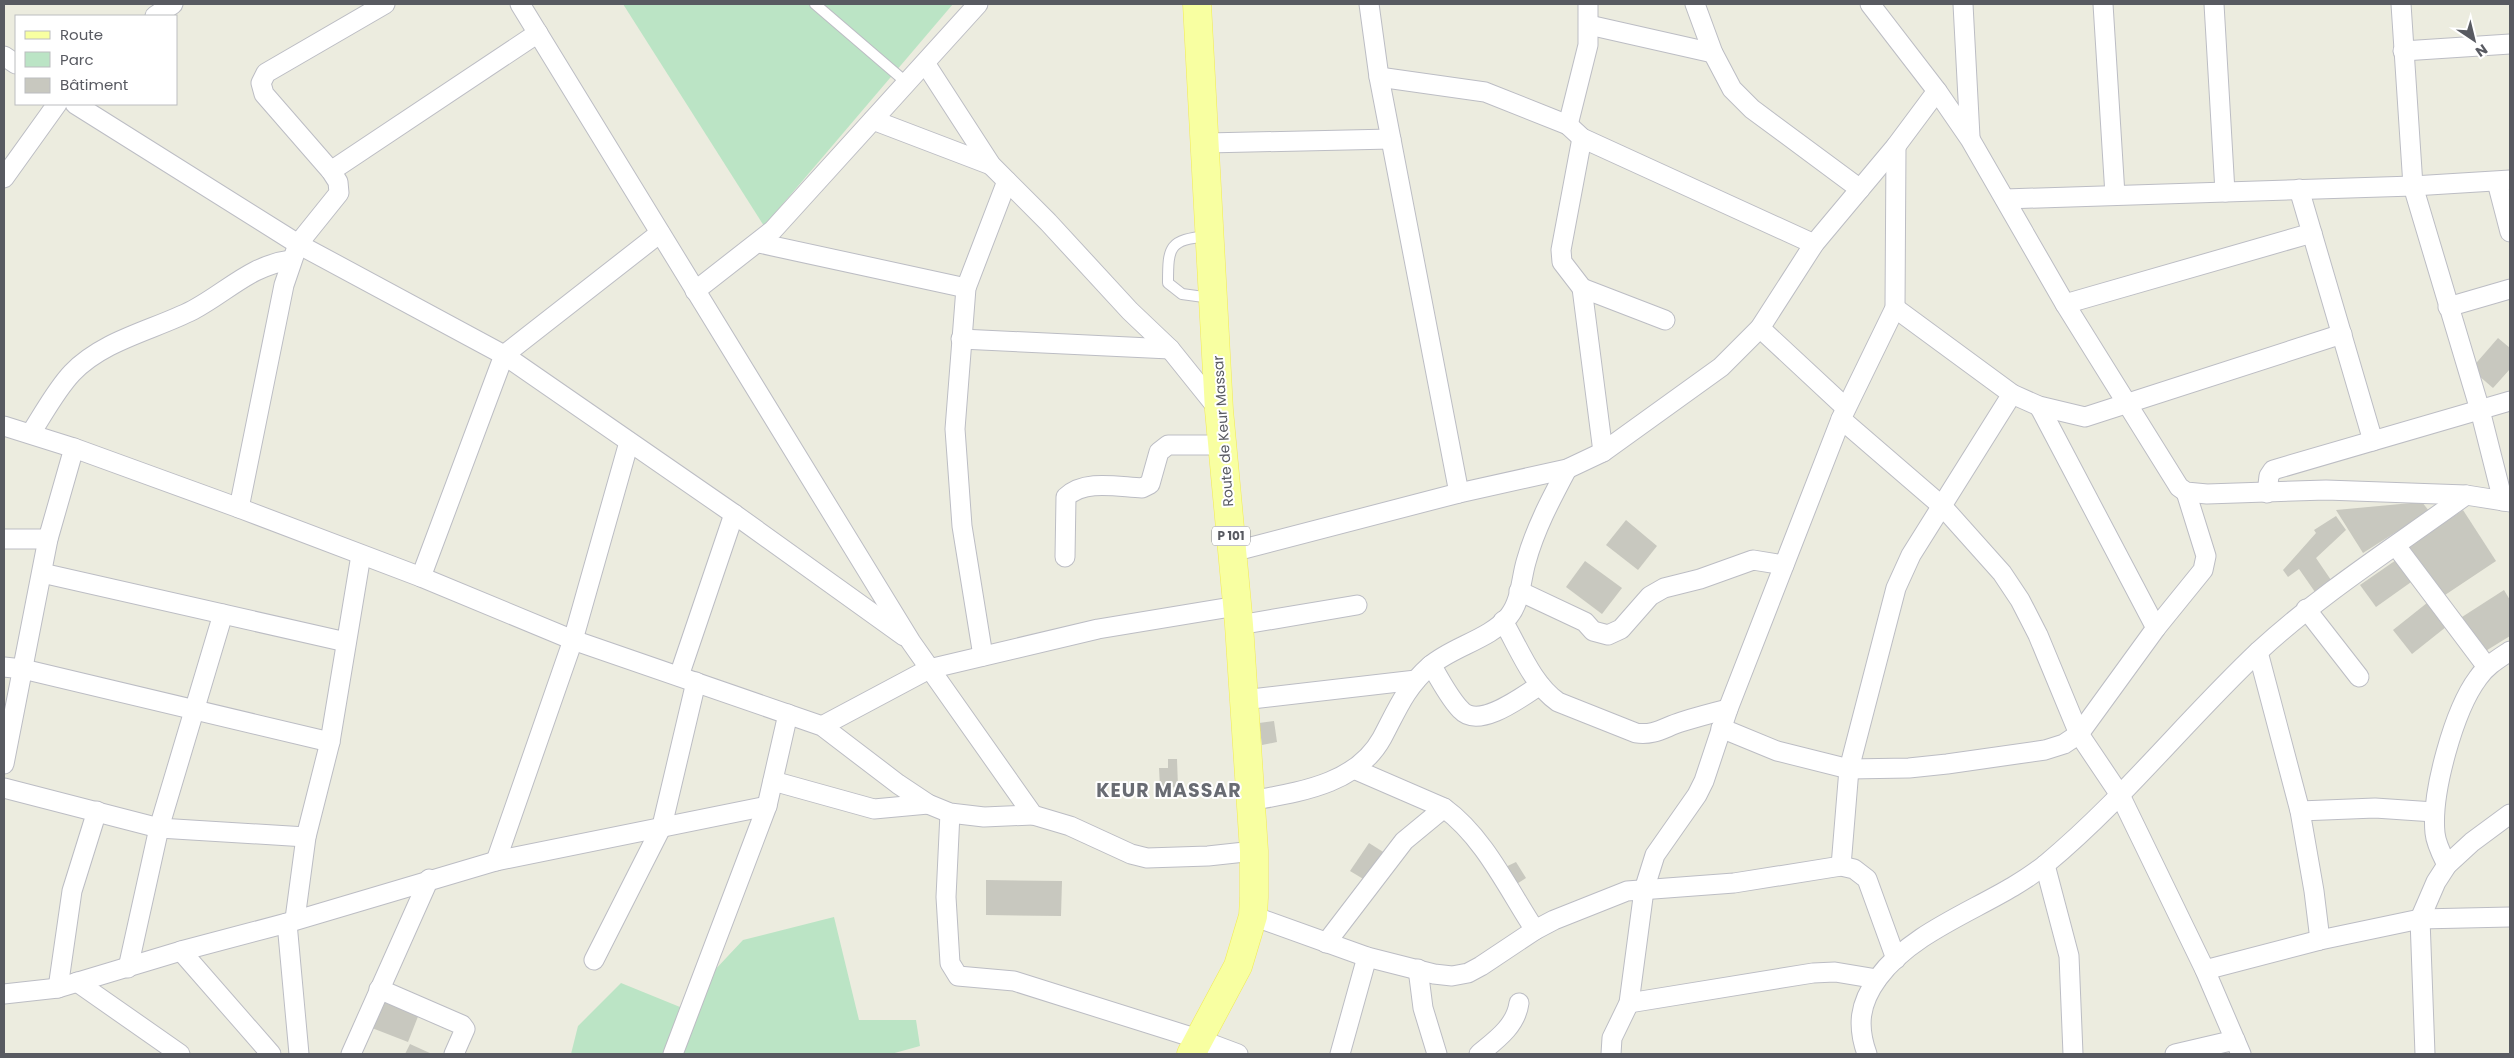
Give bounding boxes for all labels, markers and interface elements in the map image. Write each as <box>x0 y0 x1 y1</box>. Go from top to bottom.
legend <box>15 15 178 105</box>
north arrow <box>2449 15 2499 65</box>
text: Route <box>60 24 103 45</box>
text: N <box>2471 39 2492 62</box>
text: Parc <box>60 49 94 70</box>
text: Bâtiment <box>60 74 128 95</box>
street label: Route de Keur Massar <box>1208 355 1238 507</box>
road number: P 101 <box>1212 526 1250 546</box>
district label: KEUR MASSAR <box>1096 777 1242 804</box>

